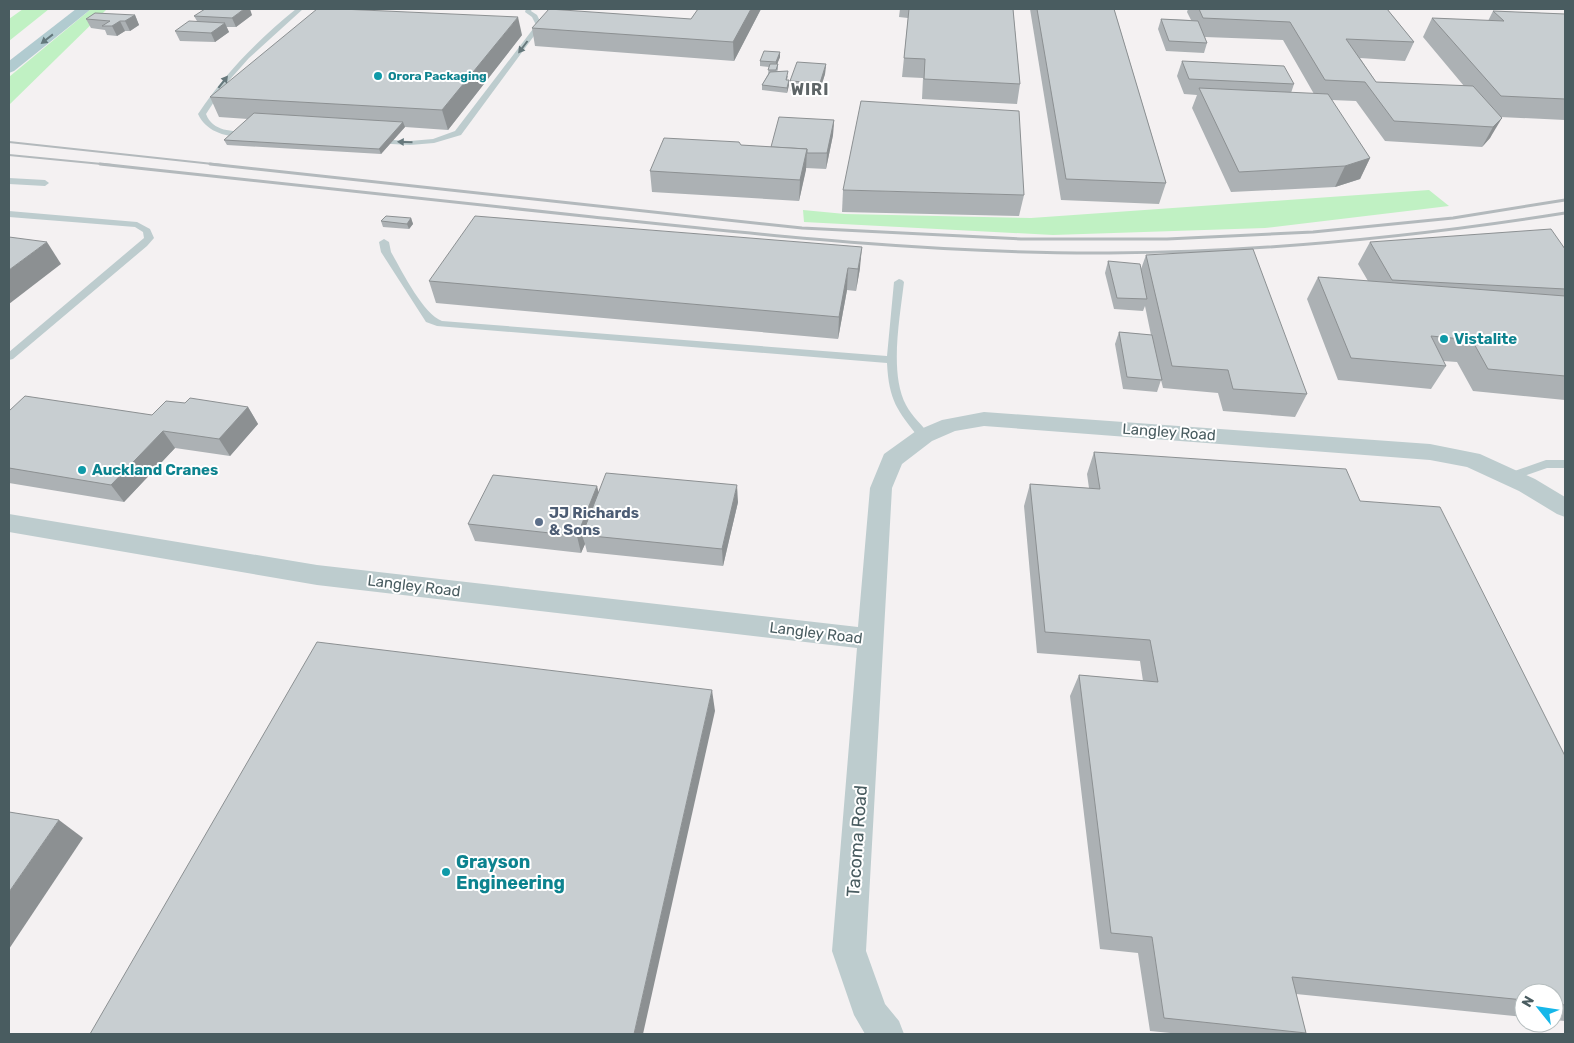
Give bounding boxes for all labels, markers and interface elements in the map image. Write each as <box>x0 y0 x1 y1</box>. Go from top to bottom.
one-way arrow <box>40 33 53 44</box>
one-way arrow <box>518 40 528 54</box>
place label: Orora Packaging <box>388 69 487 83</box>
marker: Orora Packaging <box>372 70 384 82</box>
one-way arrow <box>218 76 229 89</box>
district label: WIRI <box>791 80 829 99</box>
one-way arrow <box>397 138 413 146</box>
place label: Vistalite <box>1454 330 1517 348</box>
marker: Vistalite <box>1438 333 1450 345</box>
street label: Langley Road <box>1122 420 1216 444</box>
place label: Auckland Cranes <box>92 461 218 479</box>
marker: Auckland Cranes <box>76 464 88 476</box>
place label: JJ Richards & Sons <box>549 504 639 539</box>
marker: JJ Richards & Sons <box>533 516 545 528</box>
street label: Langley Road <box>366 571 462 601</box>
street label: Langley Road <box>768 618 864 648</box>
street label: Tacoma Road <box>842 784 872 898</box>
place label: Grayson Engineering <box>456 851 565 894</box>
marker: Grayson Engineering <box>440 866 452 878</box>
north arrow <box>1514 983 1564 1033</box>
text: N <box>1518 993 1538 1010</box>

